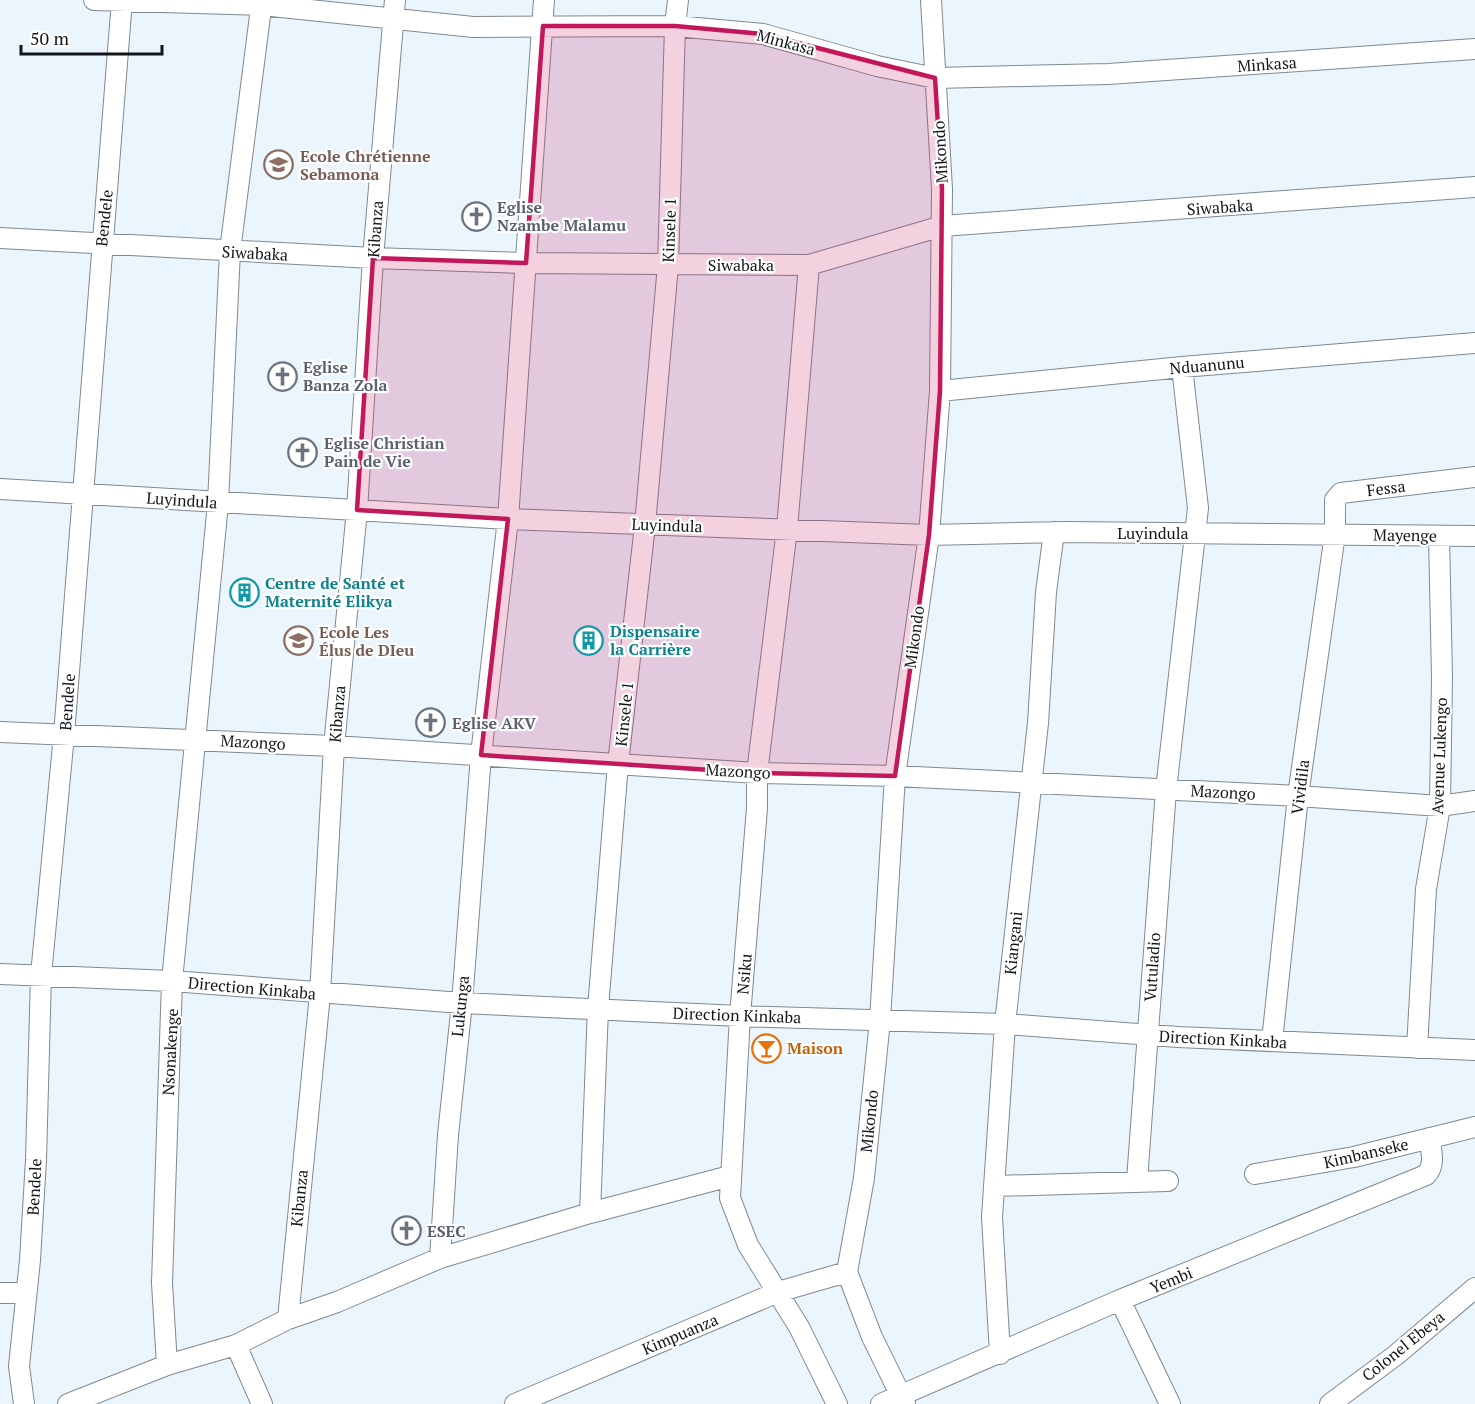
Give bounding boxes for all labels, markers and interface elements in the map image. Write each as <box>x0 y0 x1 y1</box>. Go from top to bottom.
scale bar <box>21 18 162 56</box>
street label: Minkasa <box>754 24 818 60</box>
text: 50 m <box>30 26 70 50</box>
street label: Minkasa <box>1237 51 1297 77</box>
street label: Mikondo <box>927 120 953 184</box>
place label: Ecole Chrétienne Sebamona <box>300 145 431 185</box>
school or university icon: Ecole Chrétienne Sebamona <box>263 149 295 181</box>
street label: Bendele <box>90 188 118 248</box>
street label: Siwabaka <box>1186 194 1254 220</box>
place label: Eglise Nzambe Malamu <box>497 196 626 236</box>
street label: Kinsele 1 <box>657 197 681 263</box>
street label: Kibanza <box>362 200 388 258</box>
church icon: Eglise Nzambe Malamu <box>460 200 492 232</box>
street label: Siwabaka <box>221 240 289 266</box>
street label: Siwabaka <box>708 254 774 276</box>
street label: Nduanunu <box>1169 351 1245 379</box>
place label: Eglise Banza Zola <box>303 356 388 396</box>
church icon: Eglise Banza Zola <box>266 360 298 392</box>
place label: Eglise Christian Pain de Vie <box>324 432 445 472</box>
church icon: Eglise Christian Pain de Vie <box>287 436 319 468</box>
street label: Fessa <box>1365 475 1407 501</box>
street label: Luyindula <box>146 487 218 513</box>
street label: Luyindula <box>631 513 703 537</box>
street label: Luyindula <box>1117 522 1189 544</box>
street label: Mayenge <box>1373 523 1437 547</box>
place label: Centre de Santé et Maternité Elikya <box>265 572 406 612</box>
building icon: Centre de Santé et Maternité Elikya <box>228 576 260 608</box>
street label: Mikondo <box>899 604 929 670</box>
place label: Dispensaire la Carrière <box>610 620 700 660</box>
place label: Ecole Les Élus de DIeu <box>319 621 414 661</box>
building icon: Dispensaire la Carrière <box>573 624 605 656</box>
school or university icon: Ecole Les Élus de DIeu <box>282 625 314 657</box>
street label: Bendele <box>54 673 80 731</box>
street label: Kinsele 1 <box>610 681 638 747</box>
street label: Kibanza <box>324 684 350 744</box>
street label: Avenue Lukengo <box>1426 697 1452 815</box>
church icon: Eglise AKV <box>415 707 447 739</box>
place label: Eglise AKV <box>452 712 536 734</box>
street label: Mazongo <box>220 729 286 755</box>
street label: Mazongo <box>705 758 771 784</box>
street label: Vividila <box>1286 758 1314 816</box>
street label: Mazongo <box>1190 779 1256 805</box>
street label: Kiangani <box>999 910 1027 976</box>
street label: Vutuladio <box>1139 931 1165 1002</box>
street label: Nsiku <box>731 953 757 995</box>
street label: Direction Kinkaba <box>187 971 317 1005</box>
street label: Lukunga <box>446 974 474 1038</box>
street label: Direction Kinkaba <box>672 1002 802 1028</box>
street label: Nsonakenge <box>157 1008 183 1096</box>
street label: Direction Kinkaba <box>1158 1025 1288 1053</box>
bar icon: Maison <box>750 1032 782 1064</box>
place label: Maison <box>787 1037 844 1059</box>
street label: Mikondo <box>855 1088 883 1153</box>
street label: Kimbanseke <box>1321 1133 1411 1173</box>
street label: Bendele <box>22 1158 46 1216</box>
street label: Kibanza <box>285 1168 313 1228</box>
church icon: ESEC <box>390 1215 422 1247</box>
place label: ESEC <box>427 1220 466 1242</box>
street label: Yembi <box>1146 1261 1196 1298</box>
street label: Colonel Ebeya <box>1357 1306 1449 1386</box>
street label: Kimpuanza <box>639 1308 721 1360</box>

